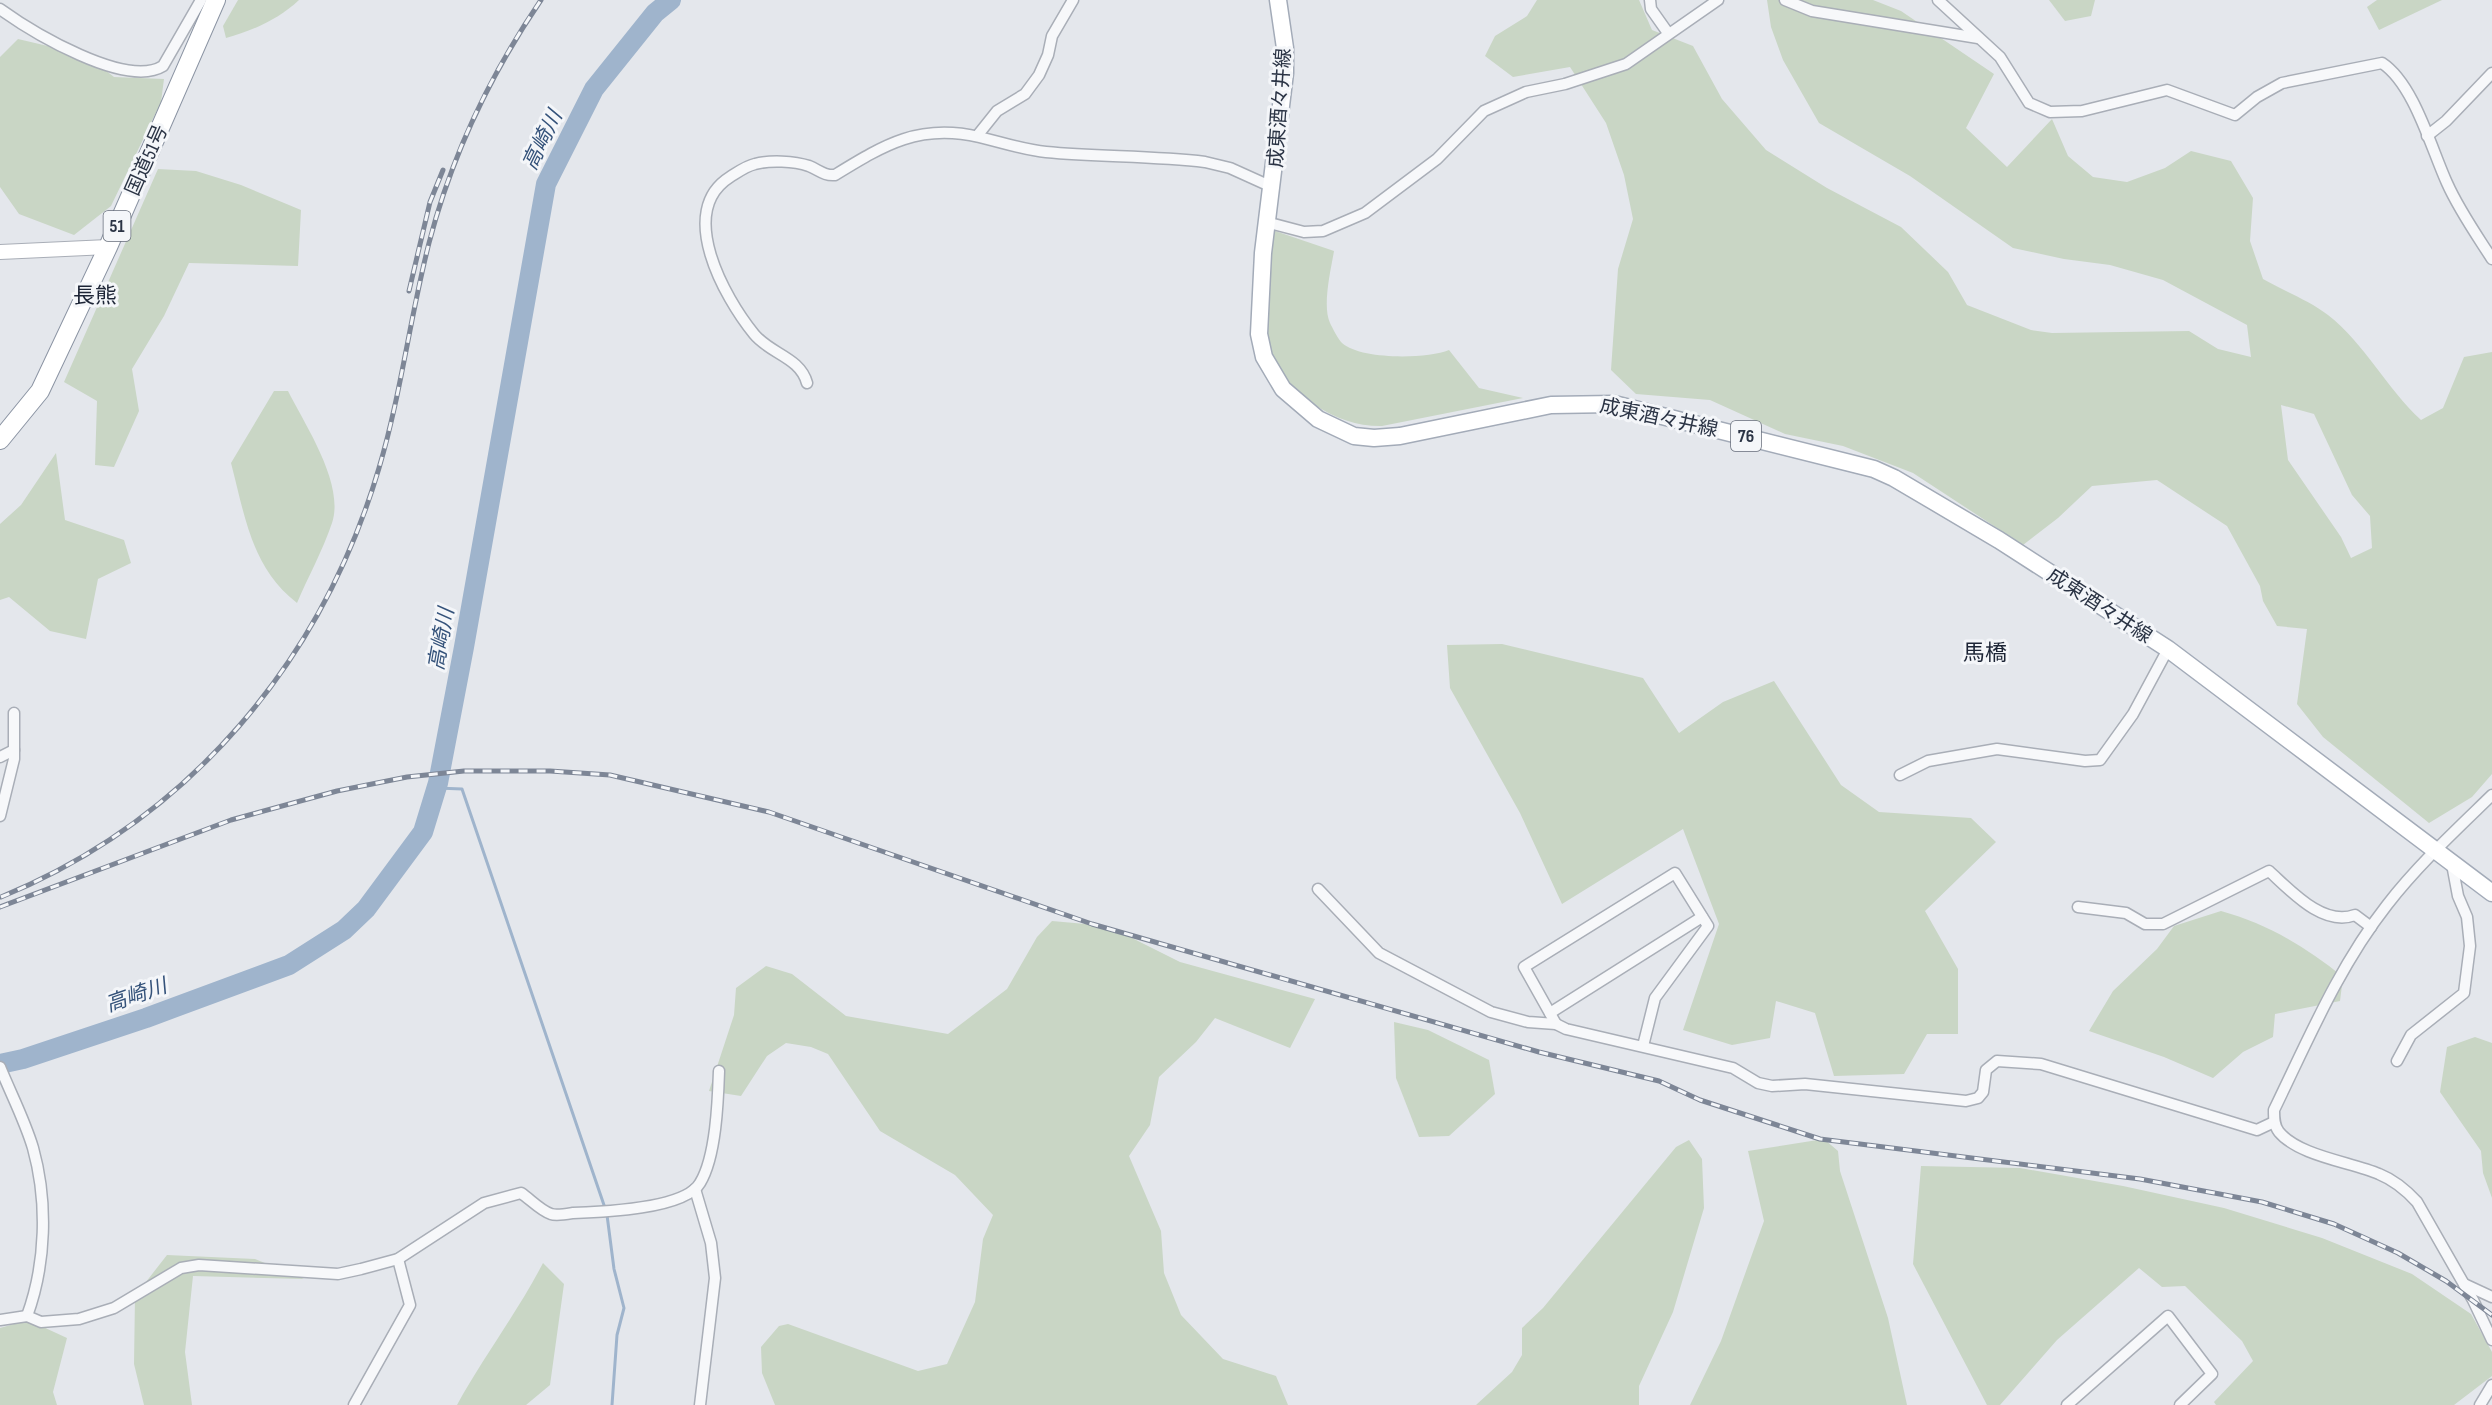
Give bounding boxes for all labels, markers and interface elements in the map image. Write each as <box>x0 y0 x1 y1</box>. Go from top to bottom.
street label: 成東酒々井線 <box>1264 47 1296 169</box>
water label: 高崎川 <box>517 105 568 174</box>
street label: 国道51号 <box>121 121 173 200</box>
road number: 51 <box>104 211 130 241</box>
district label: 長熊 <box>73 283 117 310</box>
street label: 成東酒々井線 <box>1598 394 1720 442</box>
road number: 76 <box>1731 421 1761 451</box>
street label: 成東酒々井線 <box>2043 563 2156 649</box>
water label: 高崎川 <box>424 604 460 672</box>
district label: 馬橋 <box>1963 640 2007 667</box>
water label: 高崎川 <box>102 973 172 1018</box>

